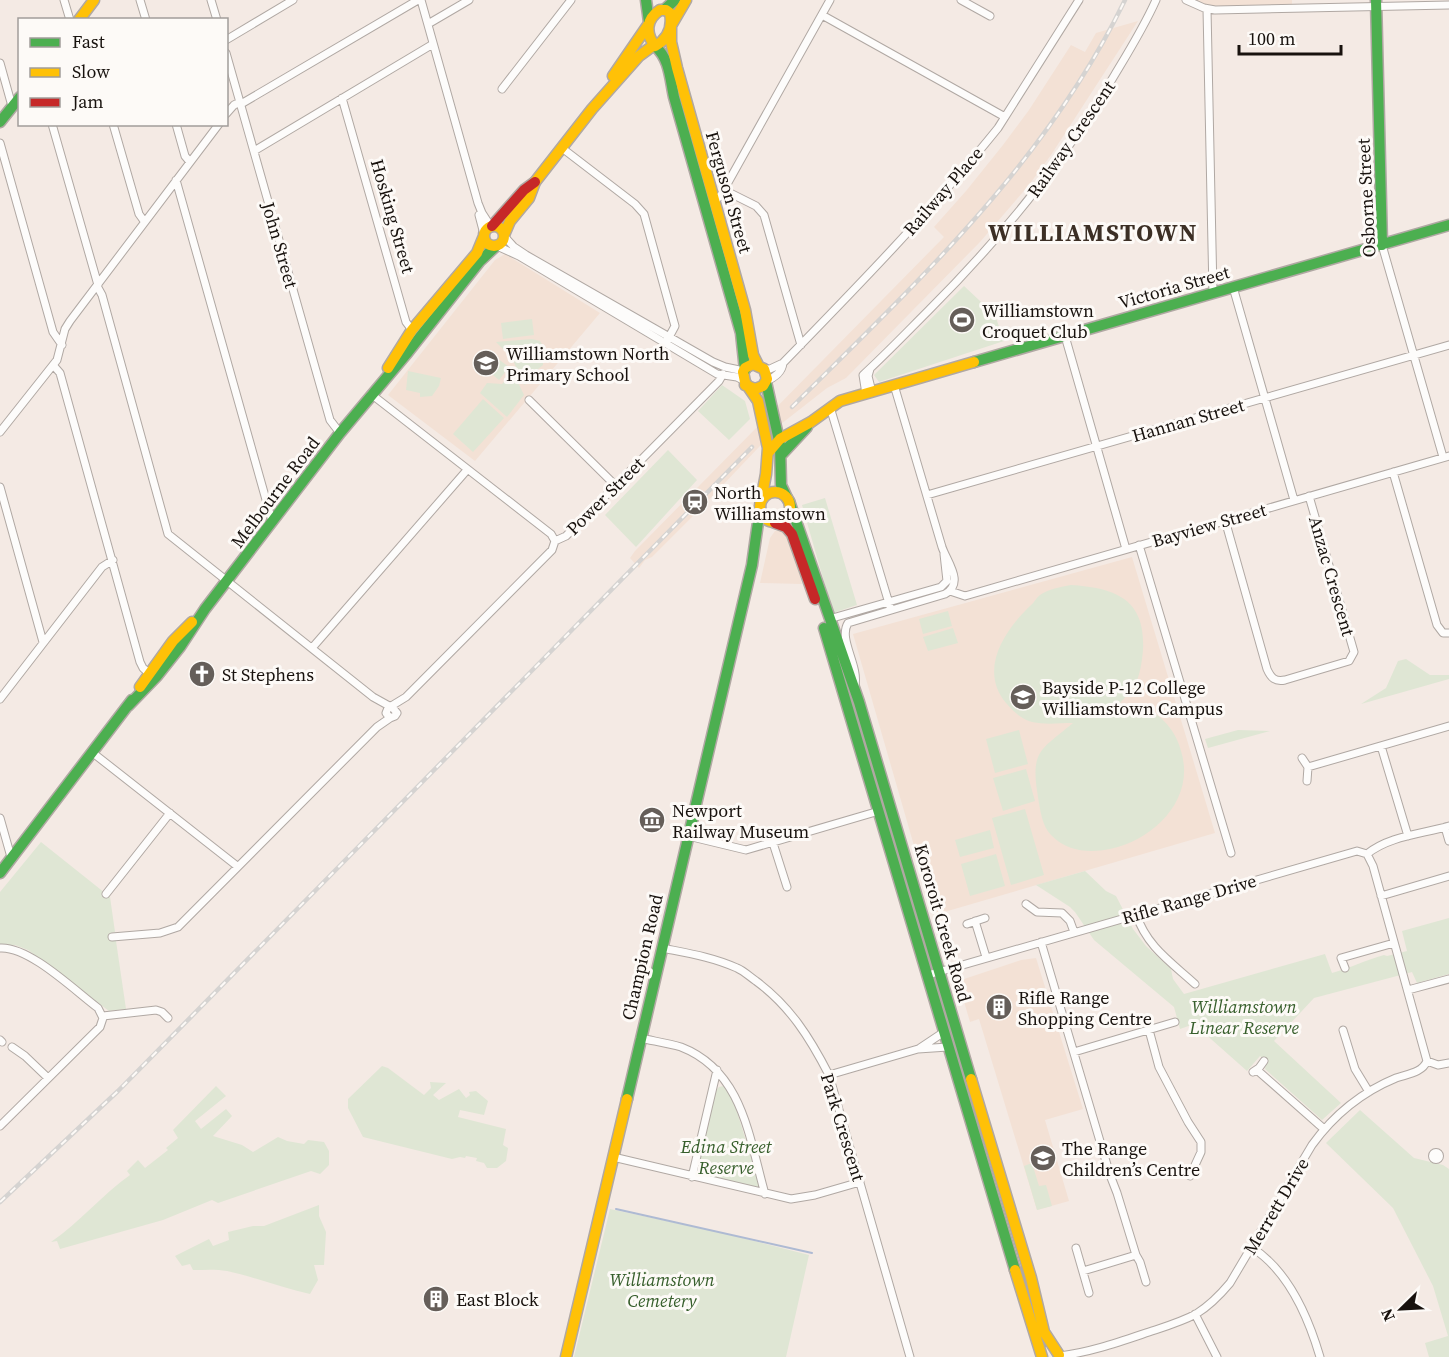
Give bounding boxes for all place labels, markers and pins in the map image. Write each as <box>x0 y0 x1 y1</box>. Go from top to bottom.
place label: Williamstown Croquet Club <box>982 298 1094 344</box>
sports icon: Williamstown Croquet Club <box>947 305 977 335</box>
place label: Williamstown North Primary School <box>506 341 670 387</box>
school or university icon: Williamstown North Primary School <box>471 348 501 378</box>
place label: North Williamstown <box>714 480 826 526</box>
station icon: North Williamstown <box>680 487 710 517</box>
church icon: St Stephens <box>187 659 217 689</box>
place label: St Stephens <box>222 662 314 687</box>
place label: Bayside P-12 College Williamstown Campus <box>1042 675 1223 721</box>
school or university icon: Bayside P-12 College Williamstown Campus <box>1008 682 1038 712</box>
place label: Newport Railway Museum <box>672 798 809 844</box>
museum icon: Newport Railway Museum <box>637 805 667 835</box>
place label: Rifle Range Shopping Centre <box>1018 985 1152 1031</box>
building icon: Rifle Range Shopping Centre <box>984 992 1014 1022</box>
place label: The Range Children’s Centre <box>1062 1136 1200 1182</box>
school or university icon: The Range Children’s Centre <box>1028 1143 1058 1173</box>
building icon: East Block <box>421 1284 451 1314</box>
place label: East Block <box>456 1287 539 1312</box>

